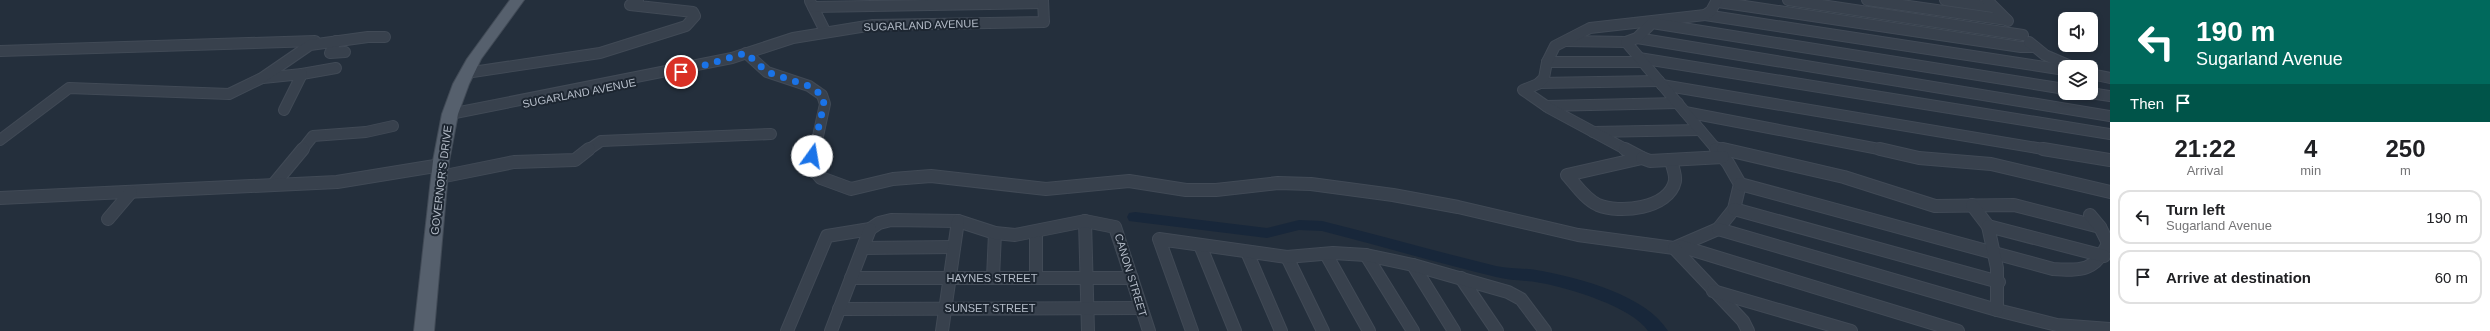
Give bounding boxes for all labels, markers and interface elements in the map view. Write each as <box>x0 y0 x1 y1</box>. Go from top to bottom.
map controls <box>2058 12 2098 100</box>
button: sound <box>2058 12 2098 52</box>
icon: left <box>2130 16 2182 68</box>
text: 190 m <box>2196 16 2275 47</box>
street label: SUGARLAND AVENUE <box>863 17 979 33</box>
text: Sugarland Avenue <box>2196 49 2343 69</box>
pin <box>664 55 698 89</box>
button: layers <box>2058 60 2098 100</box>
icon: arrive <box>670 61 692 83</box>
street label: SUGARLAND AVENUE <box>521 76 637 110</box>
icon: arrive <box>2172 92 2194 114</box>
text: Then <box>2130 95 2164 112</box>
street label: GOVERNOR'S DRIVE <box>428 125 454 235</box>
position arrow <box>791 135 833 177</box>
text: 21:22 <box>2174 135 2236 162</box>
text: 4 <box>2304 135 2317 162</box>
text: 250 <box>2386 135 2426 162</box>
text: Arrival <box>2187 163 2224 178</box>
text: min <box>2300 163 2321 178</box>
text: m <box>2400 163 2411 178</box>
text: Turn left <box>2166 201 2225 218</box>
icon: left <box>2132 206 2154 228</box>
text: 190 m <box>2426 209 2468 226</box>
text: Sugarland Avenue <box>2166 218 2272 233</box>
street label: CANON STREET <box>1113 232 1149 318</box>
icon: arrive <box>2132 266 2154 288</box>
text: Arrive at destination <box>2166 269 2311 286</box>
text: 60 m <box>2435 269 2468 286</box>
street label: HAYNES STREET <box>947 272 1038 284</box>
street label: SUNSET STREET <box>945 302 1036 314</box>

